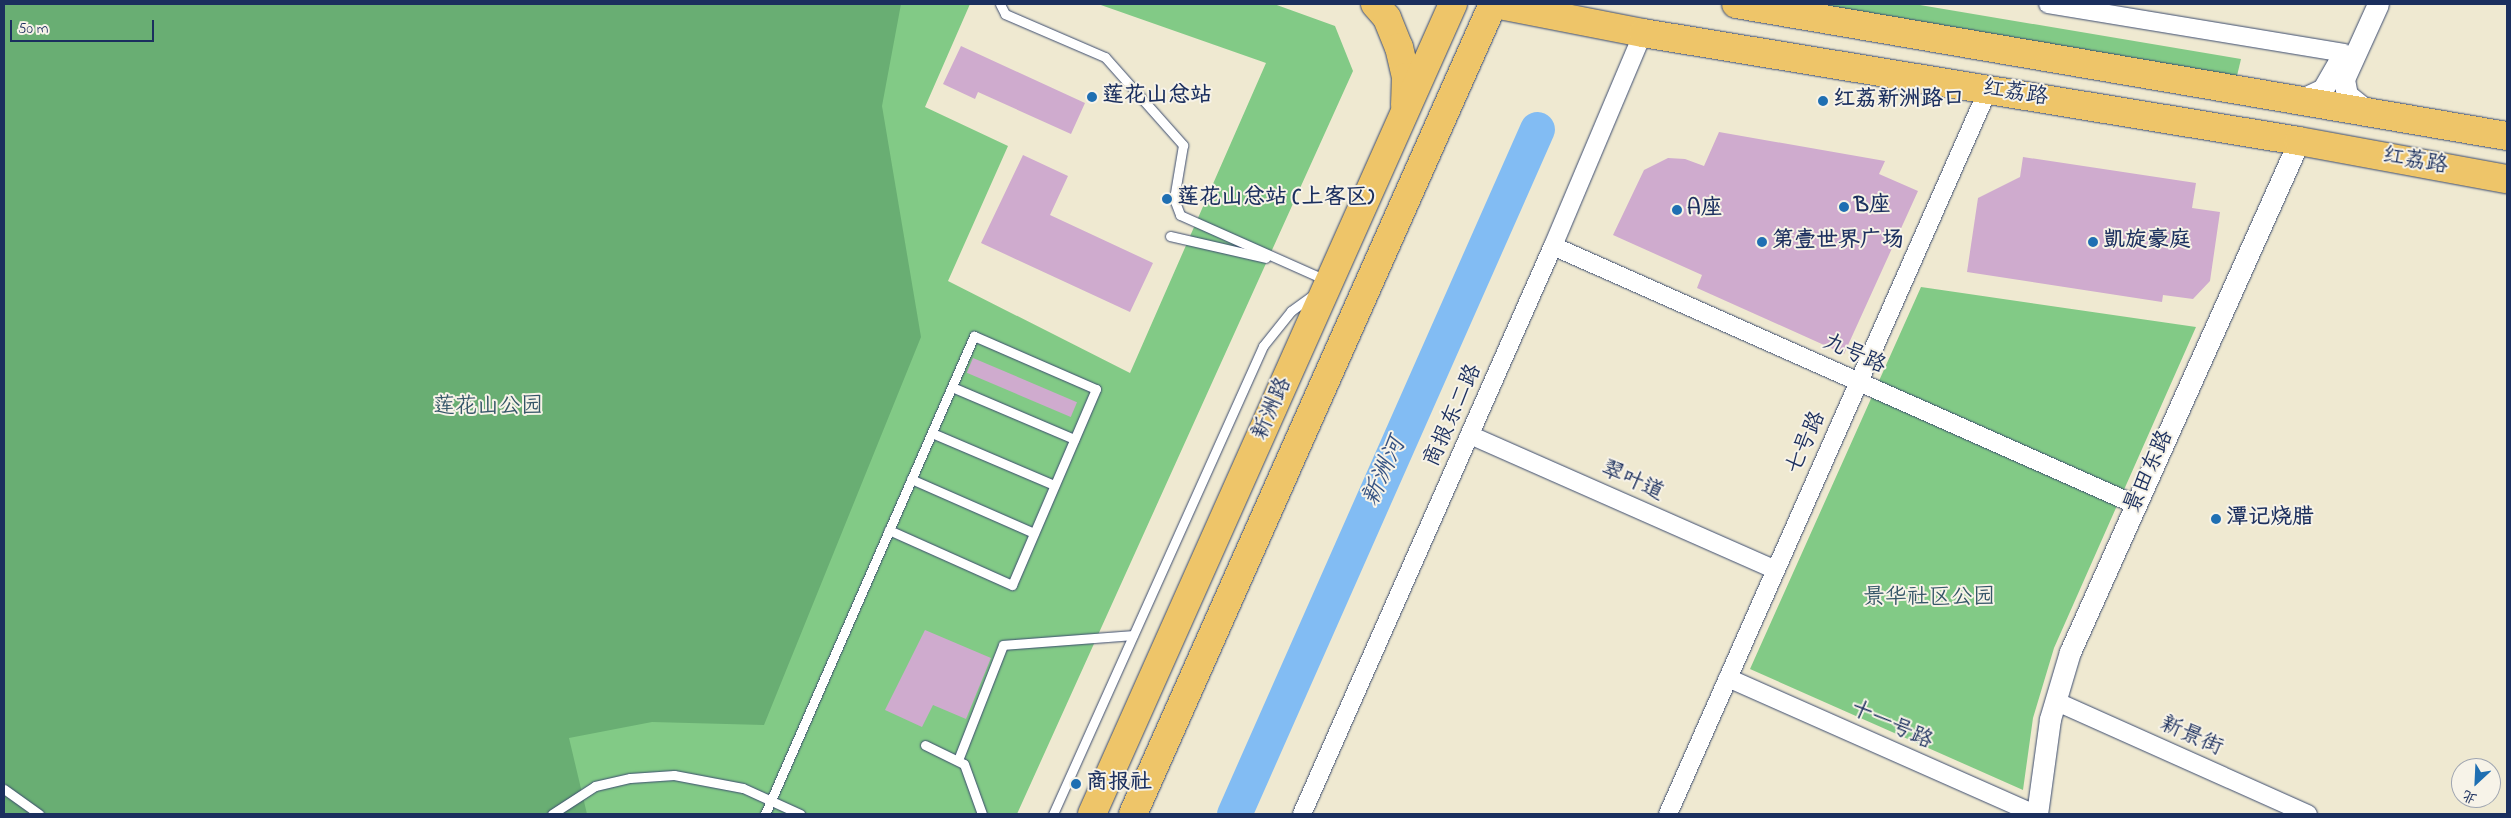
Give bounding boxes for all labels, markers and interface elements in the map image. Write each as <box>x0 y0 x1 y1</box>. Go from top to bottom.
scale bar <box>12 10 156 42</box>
text: 50 m <box>18 18 48 40</box>
street label: 红荔路 <box>1980 76 2050 112</box>
place label: 莲花山总站 <box>1102 84 1212 110</box>
place label: 红荔新洲路口 <box>1833 88 1965 114</box>
marker: 莲花山总站 <box>1086 91 1098 103</box>
marker: 红荔新洲路口 <box>1817 95 1829 107</box>
street label: 红荔路 <box>2380 143 2450 181</box>
place label: 莲花山总站 (上客区) <box>1177 186 1374 212</box>
marker: 莲花山总站 (上客区) <box>1161 193 1173 205</box>
place label: B座 <box>1854 194 1891 220</box>
place label: A座 <box>1687 197 1723 223</box>
marker: B座 <box>1838 201 1850 213</box>
marker: A座 <box>1671 204 1683 216</box>
place label: 第壹世界广场 <box>1772 229 1904 255</box>
place label: 凱旋豪庭 <box>2103 229 2191 255</box>
marker: 第壹世界广场 <box>1756 236 1768 248</box>
marker: 凱旋豪庭 <box>2087 236 2099 248</box>
street label: 九号路 <box>1818 330 1890 380</box>
street label: 商报东二路 <box>1420 360 1488 472</box>
street label: 新洲路 <box>1248 373 1298 445</box>
park label: 莲花山公园 <box>433 395 543 421</box>
street label: 七号路 <box>1782 407 1832 479</box>
street label: 景田东路 <box>2120 426 2180 518</box>
water label: 新洲河 <box>1357 433 1413 511</box>
street label: 翠叶道 <box>1596 457 1668 507</box>
place label: 潭记烧腊 <box>2226 506 2314 532</box>
marker: 潭记烧腊 <box>2210 513 2222 525</box>
park label: 景华社区公园 <box>1863 586 1995 612</box>
street label: 十一号路 <box>1845 696 1937 756</box>
street label: 新景街 <box>2155 712 2227 762</box>
north arrow <box>2451 758 2501 808</box>
place label: 商报社 <box>1086 771 1152 797</box>
marker: 商报社 <box>1070 778 1082 790</box>
text: 北 <box>2459 784 2481 809</box>

